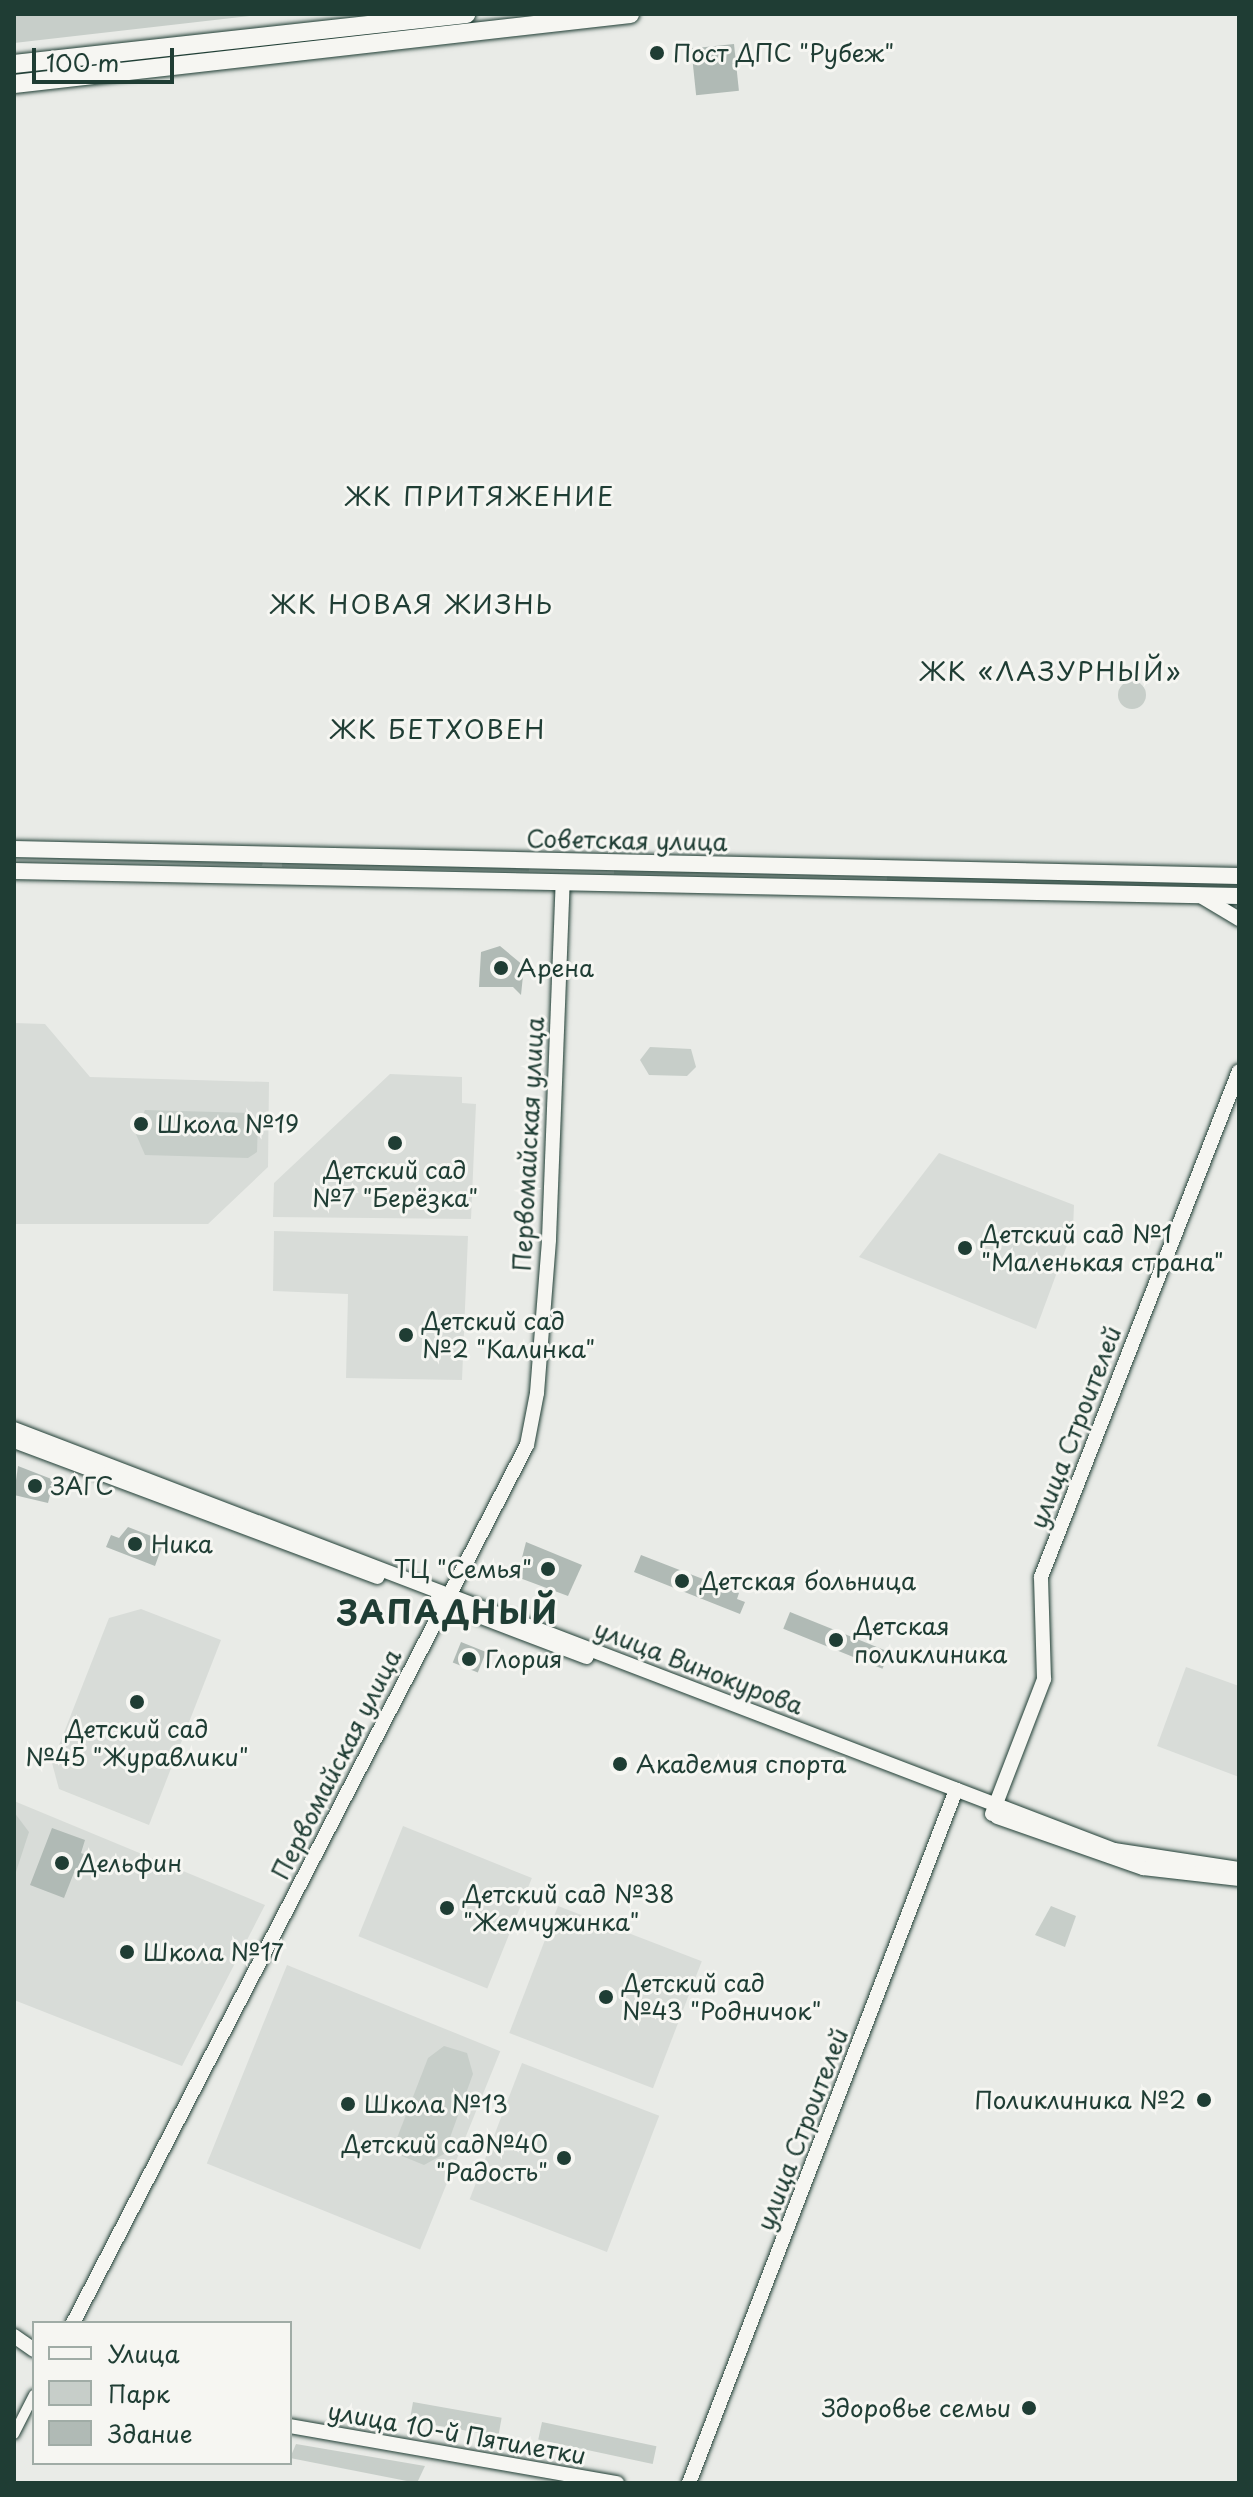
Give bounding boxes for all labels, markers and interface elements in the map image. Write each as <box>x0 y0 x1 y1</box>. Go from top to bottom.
scale bar <box>36 32 178 82</box>
place label: Пост ДПС "Рубеж" <box>673 39 896 67</box>
text: 100 m <box>46 44 119 80</box>
marker: Пост ДПС "Рубеж" <box>648 44 666 62</box>
district label: ЖК ПРИТЯЖЕНИЕ <box>347 480 613 512</box>
district label: ЖК НОВАЯ ЖИЗНЬ <box>270 588 554 620</box>
district label: ЖК «ЛАЗУРНЫЙ» <box>920 655 1182 687</box>
district label: ЖК БЕТХОВЕН <box>331 713 545 745</box>
street label: Советская улица <box>525 824 729 856</box>
place label: Арена <box>517 954 594 982</box>
marker: Арена <box>492 959 510 977</box>
street label: Первомайская улица <box>507 1015 549 1273</box>
place label: Школа №19 <box>157 1110 300 1138</box>
marker: Школа №19 <box>132 1115 150 1133</box>
marker: Детский сад №7 "Берёзка" <box>386 1134 404 1152</box>
place label: Детский сад №7 "Берёзка" <box>312 1156 478 1212</box>
place label: Детский сад №1 "Маленькая страна" <box>981 1220 1224 1276</box>
marker: Детский сад №1 "Маленькая страна" <box>956 1239 974 1257</box>
place label: Детский сад №2 "Калинка" <box>422 1307 596 1363</box>
street label: улица Строителей <box>1023 1321 1127 1533</box>
marker: Детский сад №2 "Калинка" <box>397 1326 415 1344</box>
place label: ЗАГС <box>51 1472 114 1500</box>
marker: ЗАГС <box>26 1477 44 1495</box>
place label: Ника <box>151 1530 213 1558</box>
marker: Ника <box>126 1535 144 1553</box>
place label: ТЦ "Семья" <box>393 1555 532 1583</box>
marker: ТЦ "Семья" <box>539 1560 557 1578</box>
place label: Детская больница <box>700 1567 915 1595</box>
marker: Детская больница <box>671 1570 693 1592</box>
district label: ЗАПАДНЫЙ <box>338 1592 558 1630</box>
place label: Детская поликлиника <box>854 1612 1007 1668</box>
street label: улица Винокурова <box>590 1614 808 1720</box>
marker: Детская поликлиника <box>825 1629 847 1651</box>
street label: Первомайская улица <box>265 1643 407 1885</box>
place label: Глория <box>485 1645 563 1673</box>
marker: Глория <box>460 1650 478 1668</box>
marker: Детский сад №45 "Журавлики" <box>128 1693 146 1711</box>
place label: Детский сад №45 "Журавлики" <box>25 1715 249 1771</box>
place label: Академия спорта <box>636 1750 847 1778</box>
marker: Академия спорта <box>611 1755 629 1773</box>
place label: Дельфин <box>78 1849 182 1877</box>
marker: Дельфин <box>53 1854 71 1872</box>
place label: Детский сад №38 "Жемчужинка" <box>463 1880 676 1936</box>
marker: Детский сад №38 "Жемчужинка" <box>438 1899 456 1917</box>
place label: Школа №17 <box>143 1938 285 1966</box>
marker: Школа №17 <box>118 1943 136 1961</box>
place label: Детский сад №43 "Родничок" <box>622 1969 822 2025</box>
marker: Детский сад №43 "Родничок" <box>597 1988 615 2006</box>
street label: улица Строителей <box>750 2023 854 2235</box>
place label: Поликлиника №2 <box>974 2086 1186 2114</box>
marker: Поликлиника №2 <box>1193 2089 1215 2111</box>
place label: Школа №13 <box>364 2090 509 2118</box>
marker: Школа №13 <box>339 2095 357 2113</box>
place label: Детский сад№40 "Радость" <box>340 2130 548 2186</box>
marker: Детский сад№40 "Радость" <box>555 2149 573 2167</box>
legend <box>32 2321 292 2465</box>
text: Улица <box>108 2335 180 2371</box>
text: Парк <box>108 2375 170 2411</box>
place label: Здоровье семьи <box>822 2394 1011 2422</box>
street label: улица 10-й Пятилетки <box>325 2396 589 2470</box>
marker: Здоровье семьи <box>1018 2397 1040 2419</box>
text: Здание <box>108 2415 193 2451</box>

